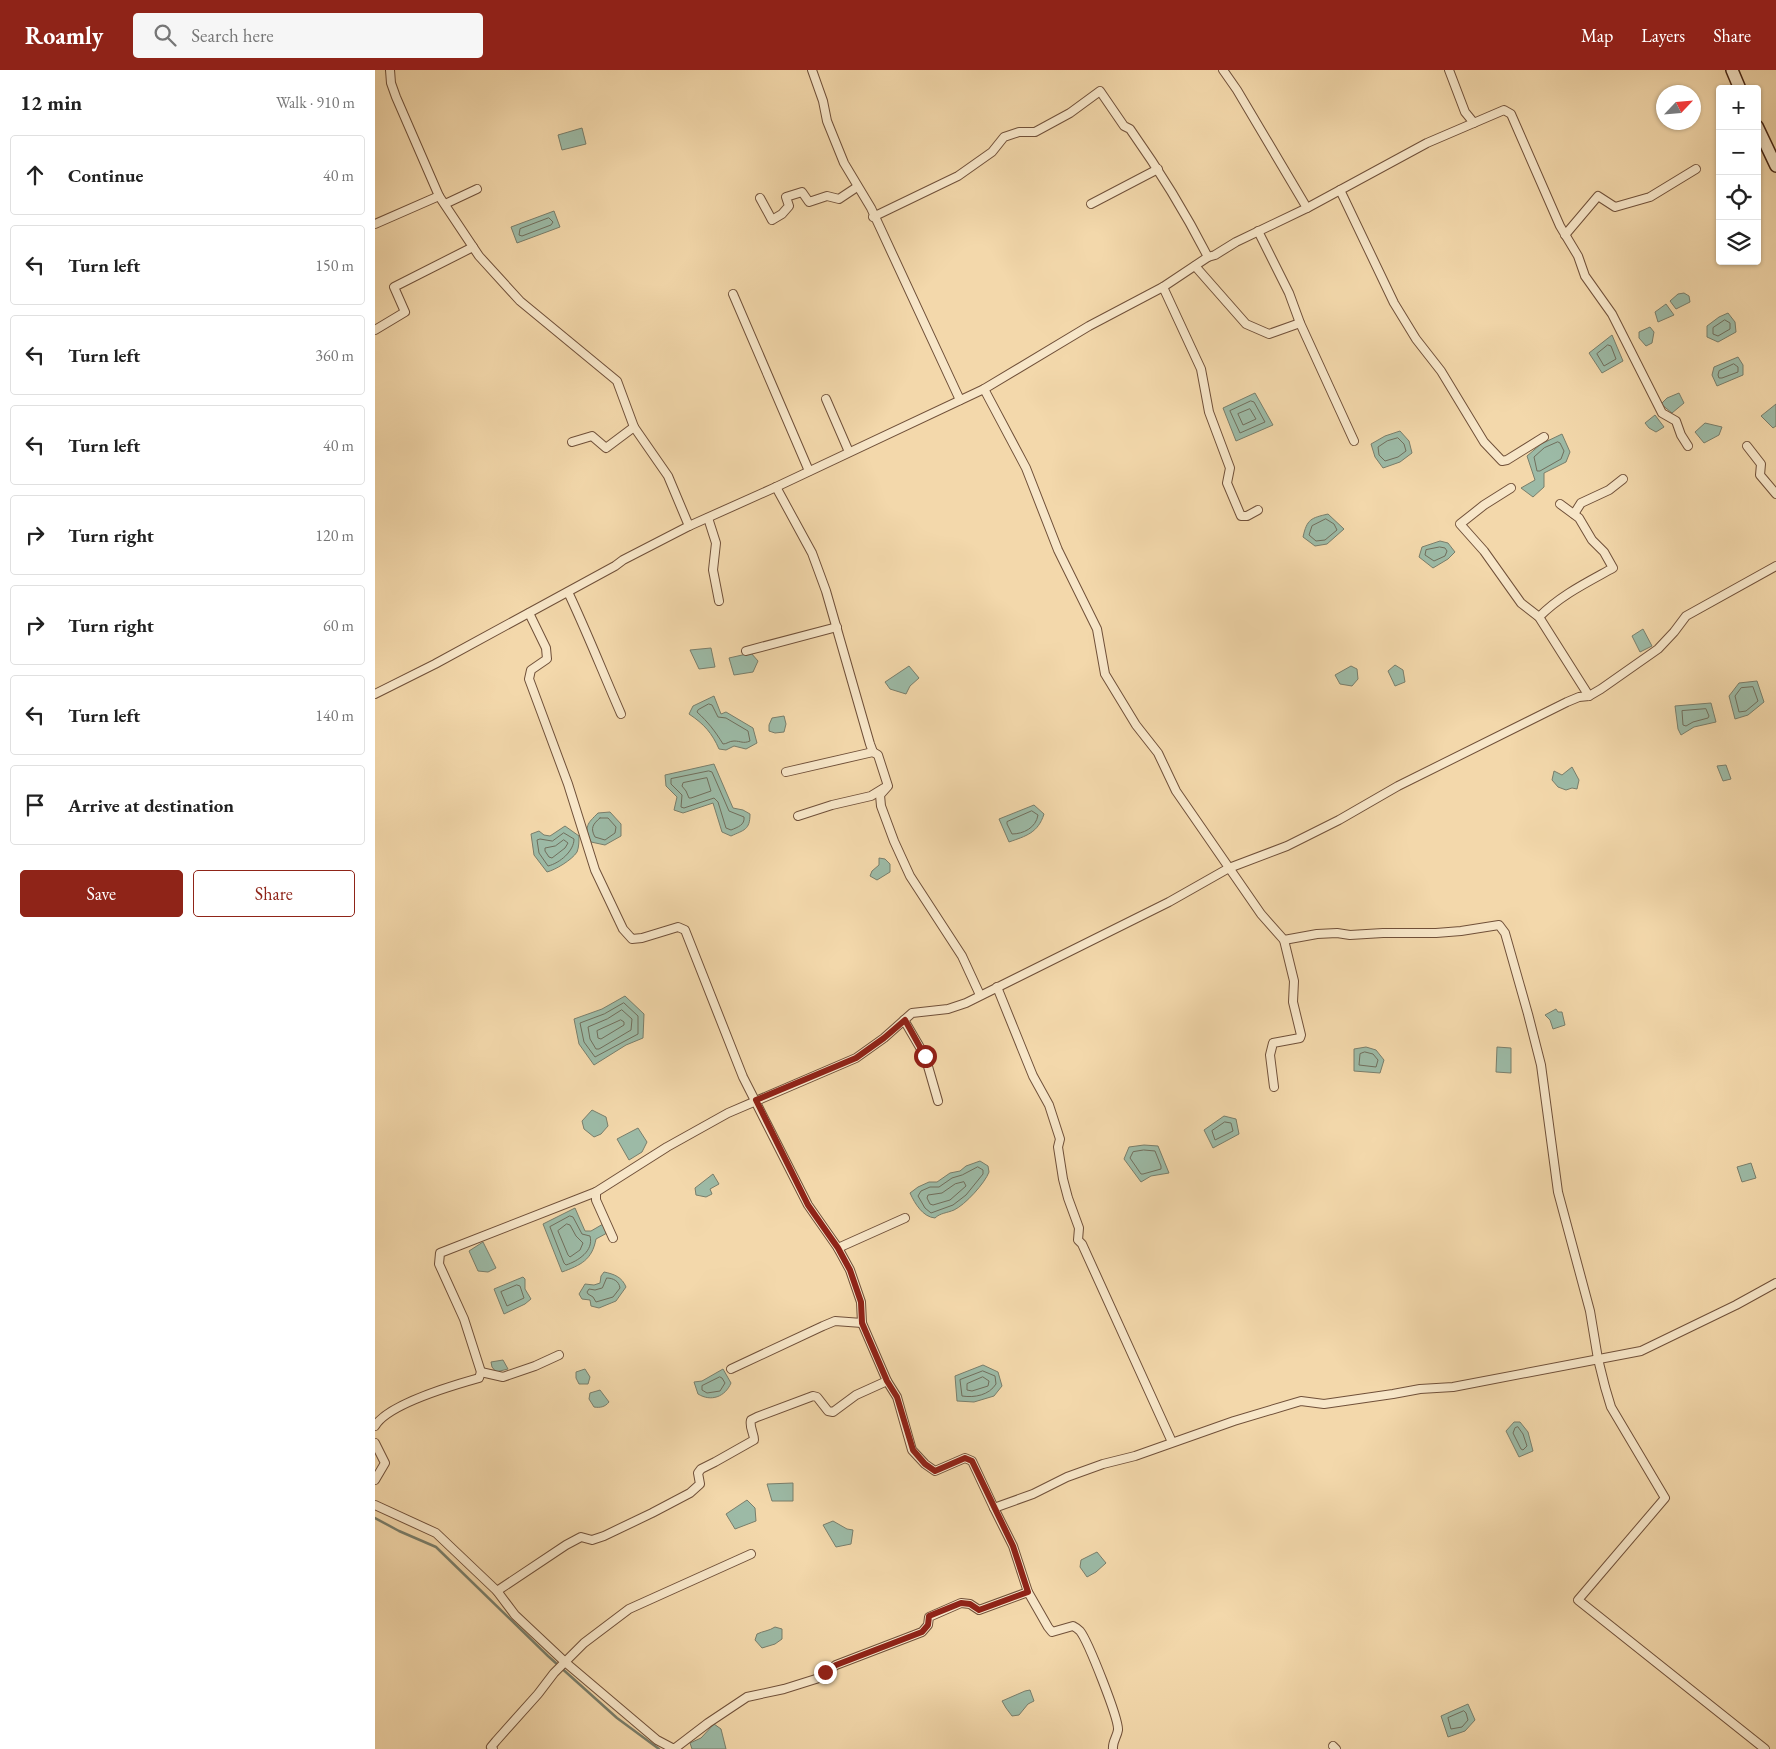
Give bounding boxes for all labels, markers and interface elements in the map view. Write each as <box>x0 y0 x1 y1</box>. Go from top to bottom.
search box <box>133 13 483 58</box>
text: Roamly <box>25 20 103 51</box>
icon: search <box>151 21 179 49</box>
text: Search here <box>191 23 274 48</box>
text: Map <box>1581 24 1613 47</box>
text: Layers <box>1641 24 1685 47</box>
text: Share <box>1713 24 1751 47</box>
north arrow <box>1656 85 1701 130</box>
map controls <box>1716 85 1761 265</box>
button: + <box>1716 85 1761 130</box>
text: 12 min <box>20 89 82 116</box>
text: Walk · 910 m <box>276 92 355 113</box>
button: − <box>1716 130 1761 175</box>
icon: ahead <box>21 161 49 189</box>
text: Continue <box>68 163 143 188</box>
text: 40 m <box>323 165 354 186</box>
button: locate <box>1716 175 1761 220</box>
button: layers <box>1716 220 1761 265</box>
icon: left <box>21 251 49 279</box>
text: Turn left <box>68 253 140 278</box>
text: 150 m <box>315 255 354 276</box>
icon: left <box>21 341 49 369</box>
text: Turn left <box>68 343 140 368</box>
text: 360 m <box>315 345 354 366</box>
icon: left <box>21 431 49 459</box>
text: Turn left <box>68 433 140 458</box>
text: 40 m <box>323 435 354 456</box>
icon: right <box>21 521 49 549</box>
text: Turn right <box>68 523 154 548</box>
text: 120 m <box>315 525 354 546</box>
icon: right <box>21 611 49 639</box>
text: Turn right <box>68 613 154 638</box>
text: 60 m <box>323 615 354 636</box>
icon: left <box>21 701 49 729</box>
text: Turn left <box>68 703 140 728</box>
text: 140 m <box>315 705 354 726</box>
icon: arrive <box>21 791 49 819</box>
text: Arrive at destination <box>68 793 234 818</box>
button: Save <box>20 870 183 917</box>
button: Share <box>193 870 355 917</box>
route start <box>914 1045 937 1068</box>
route end <box>814 1661 837 1684</box>

